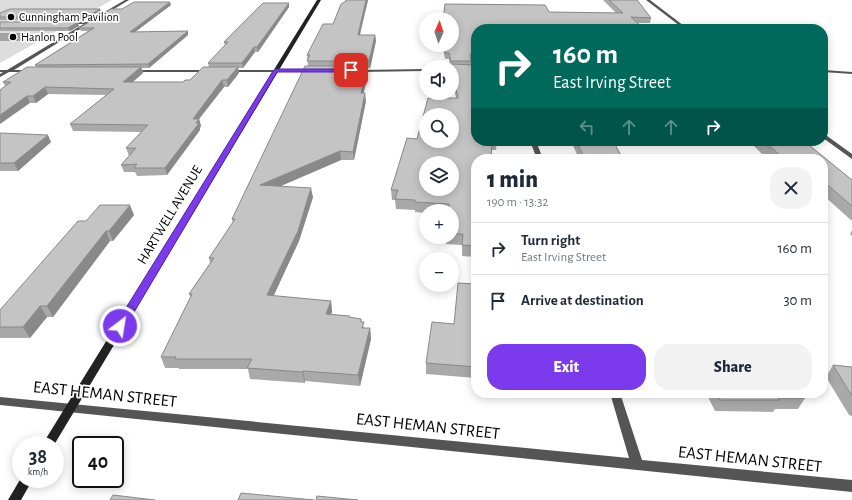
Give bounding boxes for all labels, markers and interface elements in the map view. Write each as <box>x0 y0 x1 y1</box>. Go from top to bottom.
place label: Cunningham Pavilion <box>19 11 119 23</box>
marker: Cunningham Pavilion <box>6 12 16 22</box>
north arrow <box>419 12 459 52</box>
map controls <box>419 12 459 292</box>
place label: Hanlon Pool <box>21 31 78 43</box>
marker: Hanlon Pool <box>8 32 18 42</box>
icon: right <box>487 40 539 92</box>
text: 160 m <box>553 41 618 69</box>
pin <box>334 53 368 87</box>
icon: arrive <box>340 59 362 81</box>
button: sound <box>419 60 459 100</box>
text: East Irving Street <box>553 74 671 92</box>
button: search <box>419 108 459 148</box>
icon: left <box>576 116 598 138</box>
icon: ahead <box>618 116 640 138</box>
icon: ahead <box>660 116 682 138</box>
icon: right <box>702 116 724 138</box>
button: layers <box>419 156 459 196</box>
street label: HARTWELL AVENUE <box>135 163 205 267</box>
button: close <box>770 167 812 209</box>
text: 1 min <box>487 168 538 192</box>
text: 190 m · 13:32 <box>487 196 548 209</box>
button: + <box>419 204 459 244</box>
text: Turn right <box>521 233 580 248</box>
icon: right <box>487 238 509 260</box>
text: 160 m <box>777 241 812 256</box>
text: East Irving Street <box>521 251 606 264</box>
button: − <box>419 252 459 292</box>
icon: arrive <box>487 290 509 312</box>
text: Arrive at destination <box>521 293 644 308</box>
text: 30 m <box>783 293 812 308</box>
position arrow <box>99 305 141 347</box>
button: Exit <box>487 344 646 390</box>
button: Share <box>654 344 812 390</box>
street label: EAST HEMAN STREET <box>32 378 178 410</box>
street label: EAST HEMAN STREET <box>355 410 501 442</box>
speed limit sign: 40 <box>72 436 124 488</box>
street label: EAST HEMAN STREET <box>677 443 823 475</box>
text: 38 <box>29 447 47 467</box>
text: km/h <box>28 467 48 477</box>

